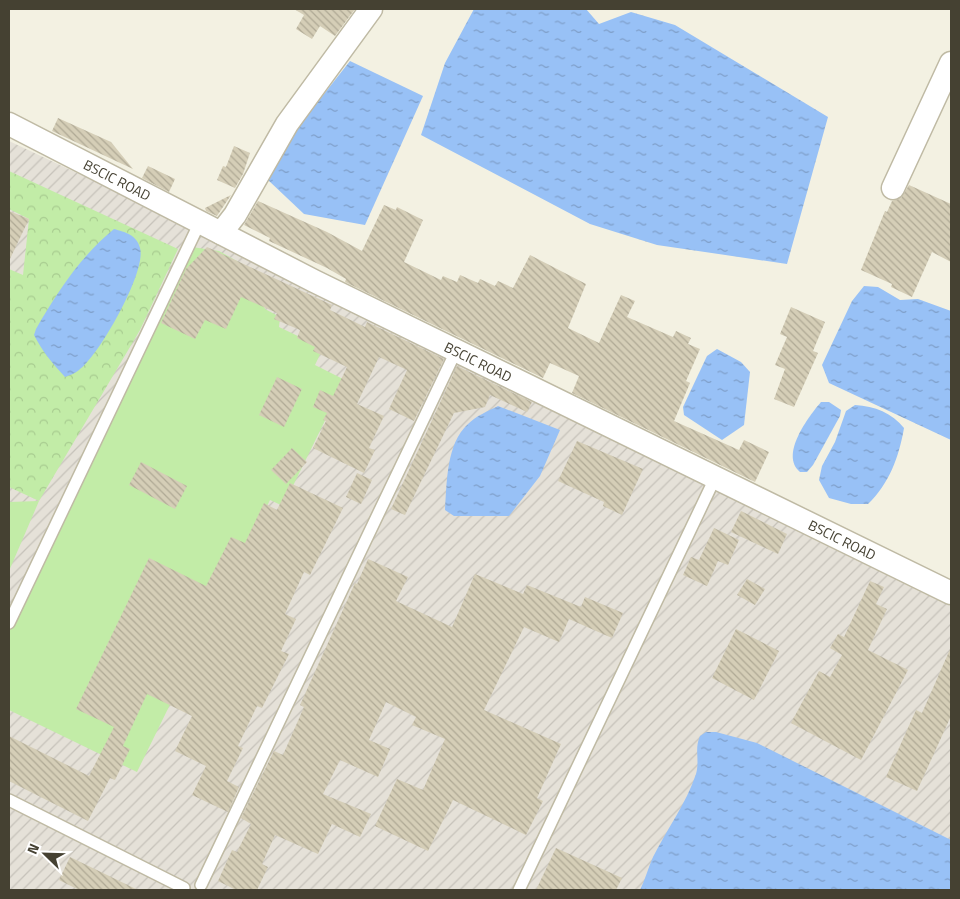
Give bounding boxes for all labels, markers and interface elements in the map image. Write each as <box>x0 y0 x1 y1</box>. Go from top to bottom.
street label: BSCIC ROAD <box>80 154 155 205</box>
street label: BSCIC ROAD <box>441 336 516 387</box>
street label: BSCIC ROAD <box>805 514 880 565</box>
north arrow <box>20 829 70 879</box>
text: N <box>21 840 44 857</box>

